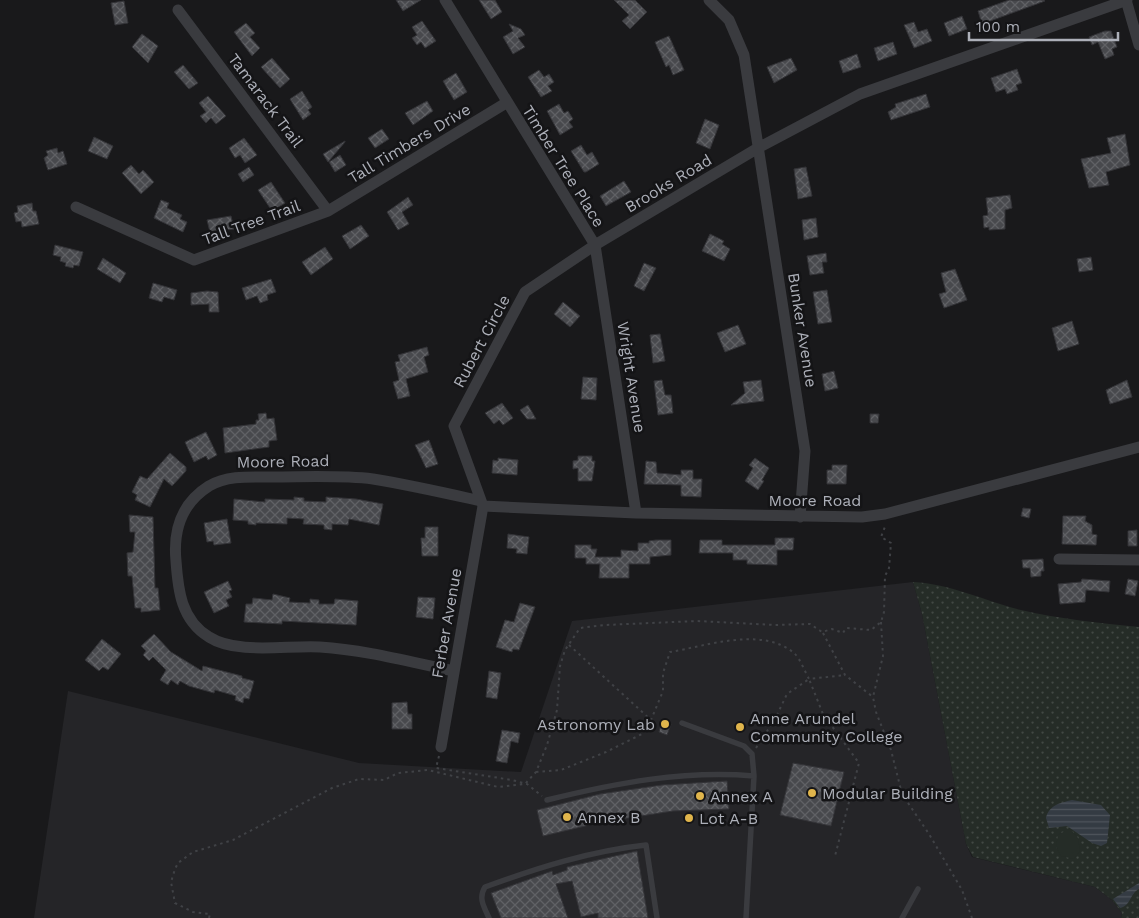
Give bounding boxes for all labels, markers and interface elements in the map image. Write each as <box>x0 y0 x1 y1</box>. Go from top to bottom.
scale bar <box>969 10 1118 42</box>
text: 100 m <box>976 18 1020 36</box>
street label: Tamarack Trail <box>224 50 307 151</box>
street label: Tall Timbers Drive <box>345 99 474 187</box>
street label: Timber Tree Place <box>518 102 609 231</box>
street label: Brooks Road <box>621 150 715 217</box>
street label: Tall Tree Trail <box>200 196 303 249</box>
street label: Bunker Avenue <box>784 271 821 389</box>
street label: Rubert Circle <box>449 292 514 391</box>
street label: Wright Avenue <box>613 320 650 434</box>
street label: Moore Road <box>236 451 330 472</box>
street label: Moore Road <box>769 491 861 510</box>
street label: Ferber Avenue <box>427 567 466 680</box>
place label: Anne Arundel Community College <box>750 709 902 746</box>
place label: Astronomy Lab <box>537 715 655 734</box>
marker: Astronomy Lab <box>659 718 671 730</box>
marker: Anne Arundel Community College <box>734 721 746 733</box>
place label: Modular Building <box>822 784 953 803</box>
place label: Annex A <box>710 787 773 806</box>
marker: Modular Building <box>806 787 818 799</box>
marker: Annex A <box>694 790 706 802</box>
place label: Annex B <box>577 808 640 827</box>
place label: Lot A-B <box>699 809 758 828</box>
marker: Annex B <box>561 811 573 823</box>
marker: Lot A-B <box>683 812 695 824</box>

